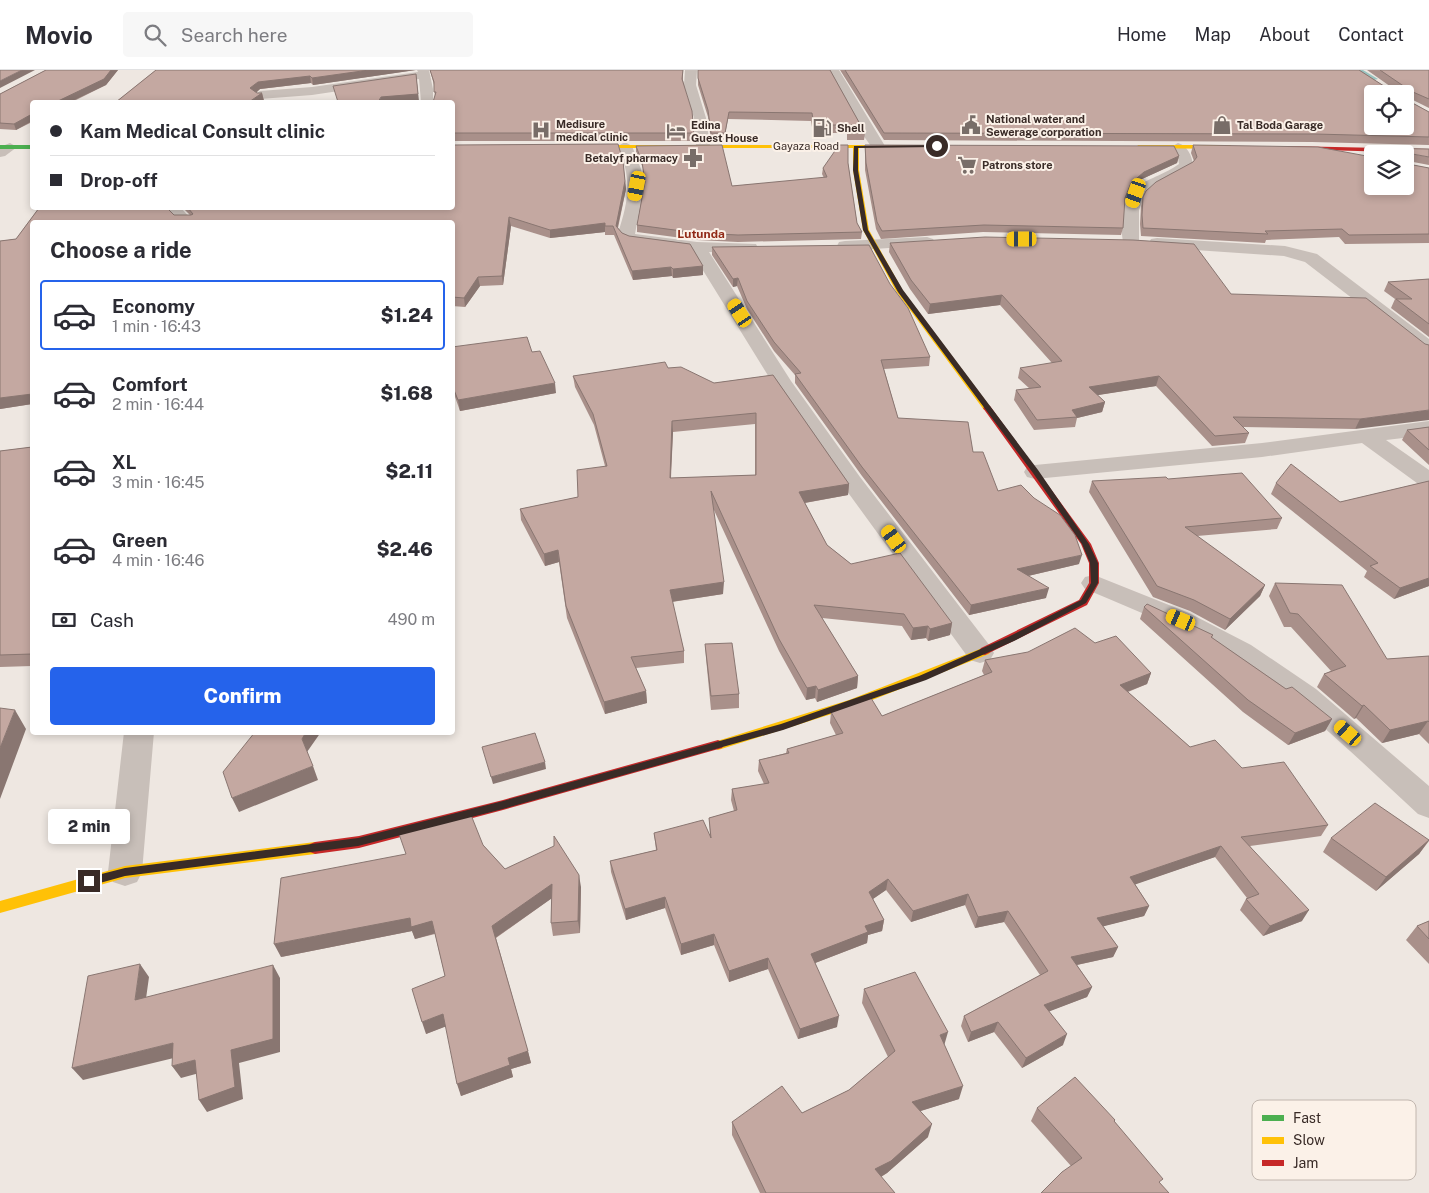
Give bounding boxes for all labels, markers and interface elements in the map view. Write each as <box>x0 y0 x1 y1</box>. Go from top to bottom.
search box <box>123 12 473 57</box>
text: Movio <box>25 21 93 49</box>
icon: search <box>141 21 169 49</box>
text: Search here <box>181 24 288 46</box>
text: Home <box>1117 24 1167 45</box>
text: Map <box>1195 24 1231 45</box>
text: About <box>1259 24 1310 45</box>
text: Contact <box>1338 24 1404 45</box>
map controls <box>1364 85 1414 195</box>
button: locate <box>1364 85 1414 135</box>
place label: National water and Sewerage corporation <box>986 113 1101 138</box>
public building icon: National water and Sewerage corporation <box>960 114 982 136</box>
shop icon: Tal Boda Garage <box>1211 114 1233 136</box>
fuel station icon: Shell <box>811 117 833 139</box>
place label: Medisure medical clinic <box>556 118 628 143</box>
hospital icon: Medisure medical clinic <box>530 119 552 141</box>
place label: Edina Guest House <box>691 119 758 144</box>
place label: Tal Boda Garage <box>1237 119 1323 131</box>
text: Kam Medical Consult clinic <box>80 120 325 142</box>
hotel icon: Edina Guest House <box>665 120 687 142</box>
place label: Shell <box>837 122 865 134</box>
route start <box>926 135 948 157</box>
street label: Gayaza Road <box>773 140 839 152</box>
button: layers <box>1364 145 1414 195</box>
pharmacy icon: Betalyf pharmacy <box>682 147 704 169</box>
place label: Betalyf pharmacy <box>585 152 679 164</box>
supermarket icon: Patrons store <box>956 154 978 176</box>
place label: Patrons store <box>982 159 1053 171</box>
text: Drop-off <box>80 169 157 191</box>
car <box>626 170 647 202</box>
car <box>1124 176 1147 210</box>
district label: Lutunda <box>677 227 725 241</box>
car <box>1007 232 1037 247</box>
text: Choose a ride <box>50 237 192 263</box>
icon: car <box>52 293 97 338</box>
text: Economy <box>112 295 195 317</box>
car <box>725 296 754 330</box>
text: $1.24 <box>381 304 433 326</box>
text: 1 min · 16:43 <box>112 317 201 336</box>
icon: car <box>52 371 97 416</box>
text: Comfort <box>112 373 188 395</box>
text: $1.68 <box>380 382 433 404</box>
text: 2 min · 16:44 <box>112 395 204 414</box>
icon: car <box>52 449 97 494</box>
text: XL <box>112 451 137 473</box>
text: $2.11 <box>385 460 433 482</box>
text: 3 min · 16:45 <box>112 473 205 492</box>
car <box>879 522 908 556</box>
icon: car <box>52 527 97 572</box>
text: Green <box>112 529 167 551</box>
text: $2.46 <box>376 538 433 560</box>
text: 4 min · 16:46 <box>112 551 204 570</box>
icon: cash <box>50 606 78 634</box>
car <box>1164 607 1197 633</box>
text: Cash <box>90 609 134 631</box>
text: 490 m <box>388 610 435 629</box>
button: Confirm <box>50 667 435 725</box>
car <box>1331 717 1364 749</box>
callout: 2 min <box>48 808 130 844</box>
text: 2 min <box>68 817 110 836</box>
route end <box>78 870 100 892</box>
legend <box>1252 1100 1416 1180</box>
text: Fast <box>1293 1110 1321 1126</box>
text: Slow <box>1293 1132 1325 1148</box>
text: Jam <box>1293 1155 1318 1171</box>

